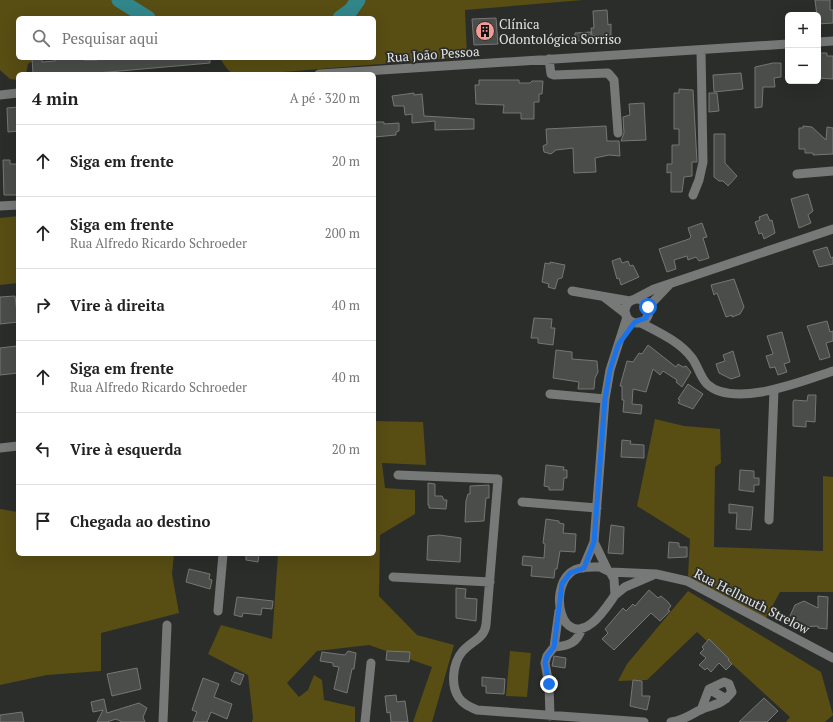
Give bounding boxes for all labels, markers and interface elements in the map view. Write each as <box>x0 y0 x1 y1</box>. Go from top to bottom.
map controls <box>785 12 821 84</box>
button: + <box>785 12 821 48</box>
place label: Clínica Odontológica Sorriso <box>499 15 621 48</box>
search box <box>16 16 376 60</box>
building icon: Clínica Odontológica Sorriso <box>474 20 496 42</box>
icon: search <box>30 27 52 49</box>
text: Pesquisar aqui <box>62 28 158 48</box>
street label: Rua João Pessoa <box>386 42 480 66</box>
button: − <box>785 48 821 84</box>
text: 4 min <box>32 87 79 110</box>
text: A pé · 320 m <box>290 89 360 107</box>
icon: ahead <box>32 150 54 172</box>
text: Siga em frente <box>70 151 174 171</box>
text: 20 m <box>332 152 360 170</box>
text: Siga em frente <box>70 214 174 234</box>
icon: ahead <box>32 222 54 244</box>
text: 200 m <box>325 224 360 242</box>
text: Rua Alfredo Ricardo Schroeder <box>70 234 247 252</box>
icon: right <box>32 294 54 316</box>
text: Vire à direita <box>70 295 165 315</box>
text: 40 m <box>332 296 360 314</box>
route start <box>639 298 657 316</box>
text: Siga em frente <box>70 358 174 378</box>
icon: ahead <box>32 366 54 388</box>
text: 40 m <box>332 368 360 386</box>
text: Rua Alfredo Ricardo Schroeder <box>70 378 247 396</box>
icon: left <box>32 438 54 460</box>
text: Vire à esquerda <box>70 439 182 459</box>
text: 20 m <box>332 440 360 458</box>
icon: arrive <box>32 510 54 532</box>
text: Chegada ao destino <box>70 511 210 531</box>
street label: Rua Hellmuth Strelow <box>691 564 813 638</box>
route end <box>540 675 558 693</box>

